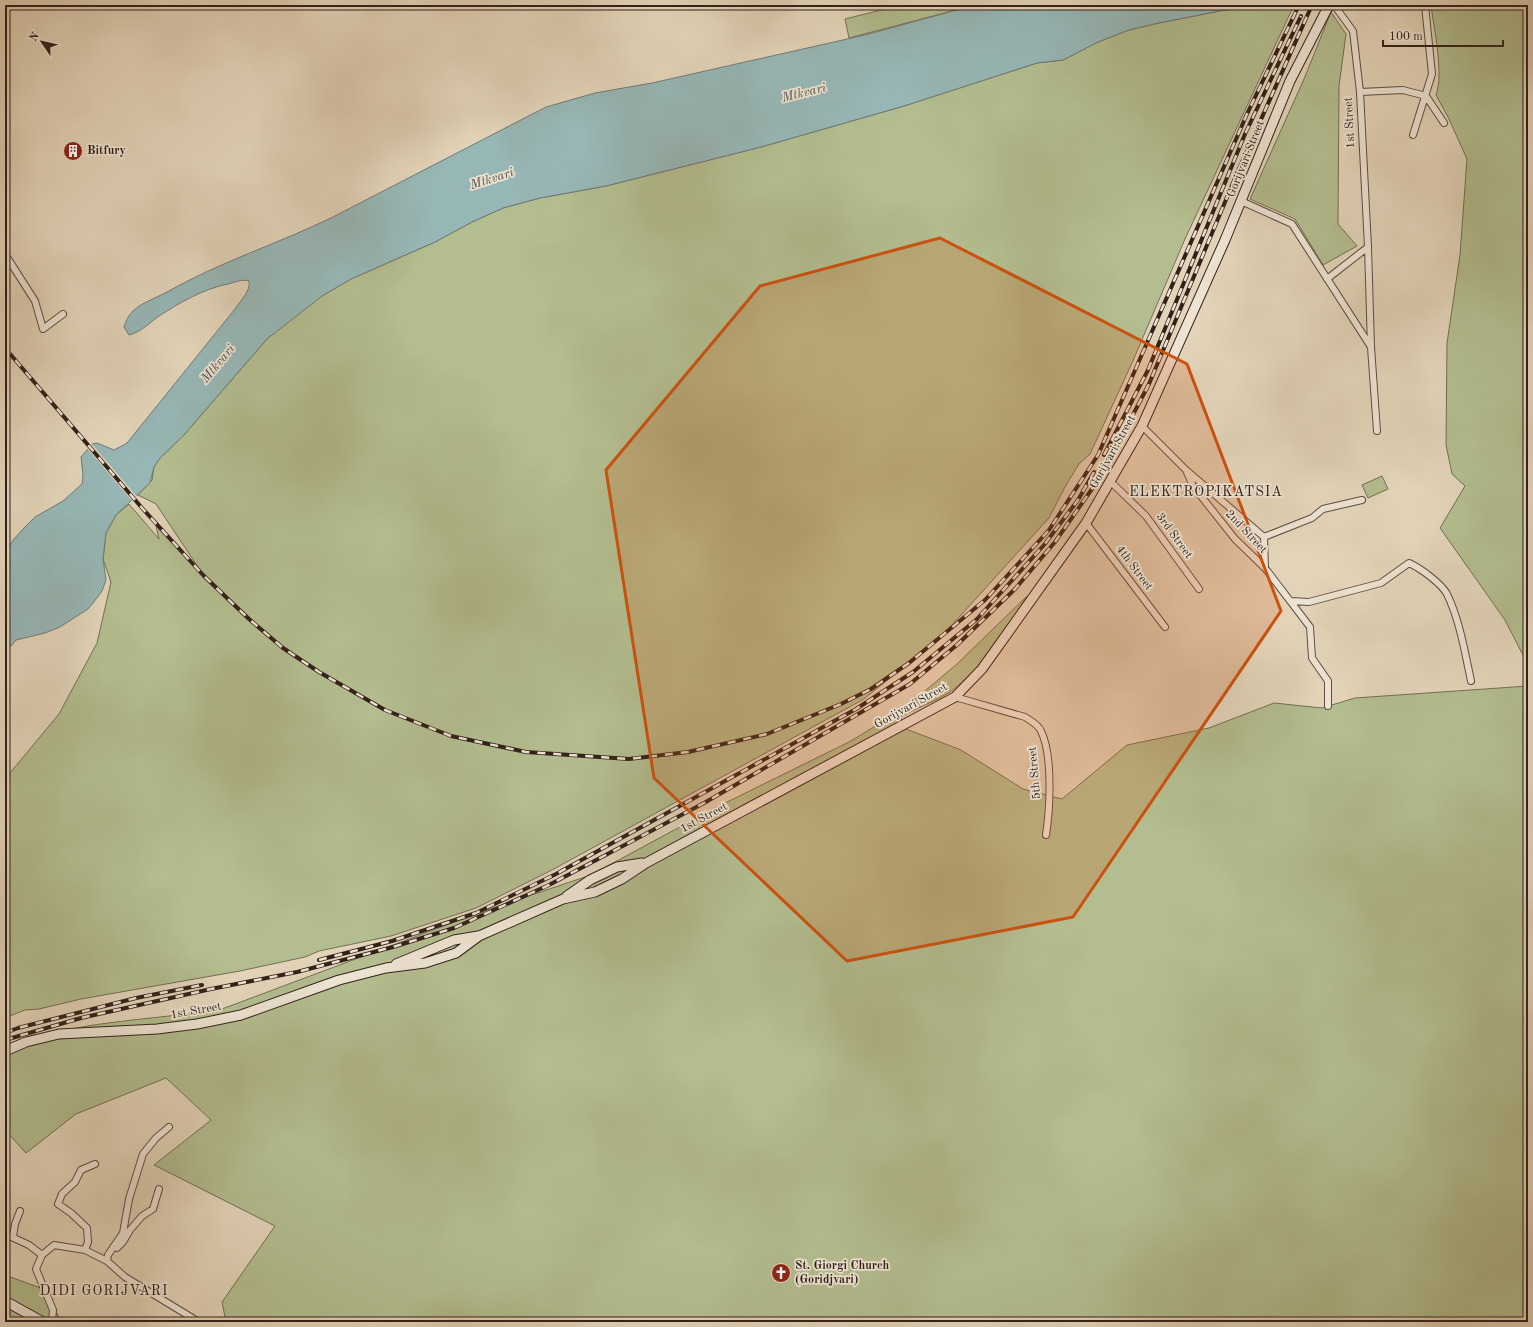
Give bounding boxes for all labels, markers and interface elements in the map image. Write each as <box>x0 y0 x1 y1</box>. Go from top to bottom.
north arrow <box>22 22 62 62</box>
scale bar <box>1383 22 1503 48</box>
text: N <box>28 30 42 44</box>
text: 100 m <box>1389 31 1423 43</box>
water label: Mtkvari <box>780 81 828 105</box>
street label: 1st Street <box>1343 97 1357 149</box>
street label: Gorijvari Street <box>1225 119 1267 199</box>
building icon: Bitfury <box>62 140 84 162</box>
place label: Bitfury <box>87 145 126 157</box>
water label: Mtkvari <box>468 166 516 192</box>
water label: Mtkvari <box>198 342 238 386</box>
street label: Gorijvari Street <box>1088 413 1138 491</box>
district label: ELEKTROPIKATSIA <box>1129 485 1283 499</box>
street label: 2nd Street <box>1223 508 1269 556</box>
street label: 3rd Street <box>1153 511 1195 561</box>
street label: 4th Street <box>1113 543 1155 593</box>
street label: Gorijvari Street <box>872 681 950 731</box>
street label: 5th Street <box>1026 746 1043 800</box>
street label: 1st Street <box>678 801 730 835</box>
street label: 1st Street <box>170 1001 222 1021</box>
place label: St. Giorgi Church (Goridjvari) <box>795 1260 890 1286</box>
church icon: St. Giorgi Church (Goridjvari) <box>770 1262 792 1284</box>
district label: DIDI GORIJVARI <box>40 1284 168 1298</box>

